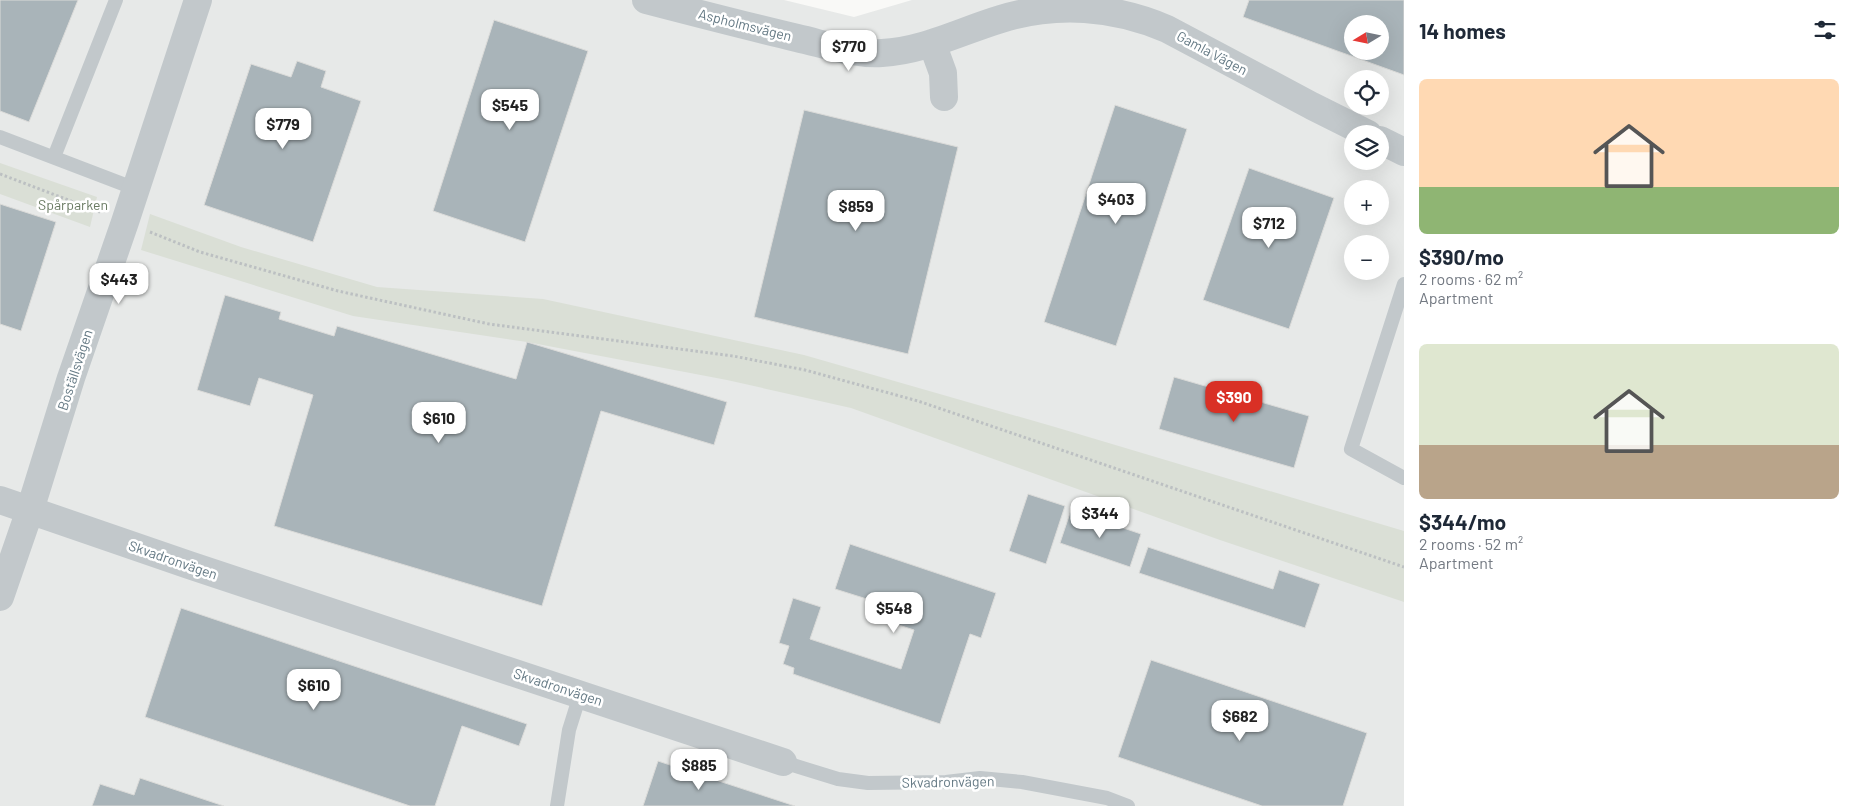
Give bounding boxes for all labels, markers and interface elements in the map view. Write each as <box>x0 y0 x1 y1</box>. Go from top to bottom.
street label: Aspholmsvägen <box>697 5 793 44</box>
north arrow <box>1344 15 1389 60</box>
map controls <box>1344 15 1389 280</box>
icon: filters <box>1811 16 1839 44</box>
text: 14 homes <box>1419 18 1506 43</box>
street label: Gamla Vägen <box>1174 27 1250 78</box>
pin: $770 <box>819 30 879 72</box>
text: $770 <box>832 36 866 55</box>
button: locate <box>1344 70 1389 115</box>
pin: $545 <box>480 88 540 131</box>
text: $545 <box>492 95 528 114</box>
pin: $779 <box>253 108 313 150</box>
icon: home <box>1584 111 1674 201</box>
text: $779 <box>266 114 300 133</box>
button: layers <box>1344 125 1389 170</box>
button: + <box>1344 180 1389 225</box>
pin: $403 <box>1086 182 1146 225</box>
text: $403 <box>1098 189 1134 208</box>
pin: $859 <box>826 190 886 232</box>
park label: Spårparken <box>38 196 108 213</box>
text: $859 <box>839 196 873 215</box>
pin: $712 <box>1239 206 1299 249</box>
text: $712 <box>1253 213 1285 232</box>
button: − <box>1344 235 1389 280</box>
text: $390/mo <box>1419 244 1504 269</box>
pin: $443 <box>89 262 149 305</box>
text: $443 <box>100 269 138 288</box>
text: 2 rooms · 62 m² <box>1419 269 1523 288</box>
text: Apartment <box>1419 288 1494 307</box>
street label: Boställsvägen <box>53 327 96 413</box>
icon: home <box>1584 376 1674 466</box>
pin: $390 <box>1204 380 1264 423</box>
text: $390 <box>1216 387 1252 406</box>
pin: $610 <box>409 402 469 444</box>
text: $610 <box>423 408 455 427</box>
pin: $344 <box>1070 496 1130 539</box>
text: $344 <box>1081 503 1119 522</box>
text: $344/mo <box>1419 509 1506 534</box>
text: 2 rooms · 52 m² <box>1419 534 1523 553</box>
street label: Skvadronvägen <box>127 536 220 583</box>
text: Apartment <box>1419 553 1494 572</box>
pin: $548 <box>864 592 924 634</box>
text: $548 <box>876 598 912 617</box>
street label: Skvadronvägen <box>511 664 605 709</box>
pin: $610 <box>284 668 344 711</box>
text: $610 <box>298 675 330 694</box>
pin: $682 <box>1210 700 1270 742</box>
text: $682 <box>1222 706 1258 725</box>
pin: $885 <box>669 748 729 791</box>
text: $885 <box>681 755 717 774</box>
street label: Skvadronvägen <box>901 772 994 791</box>

